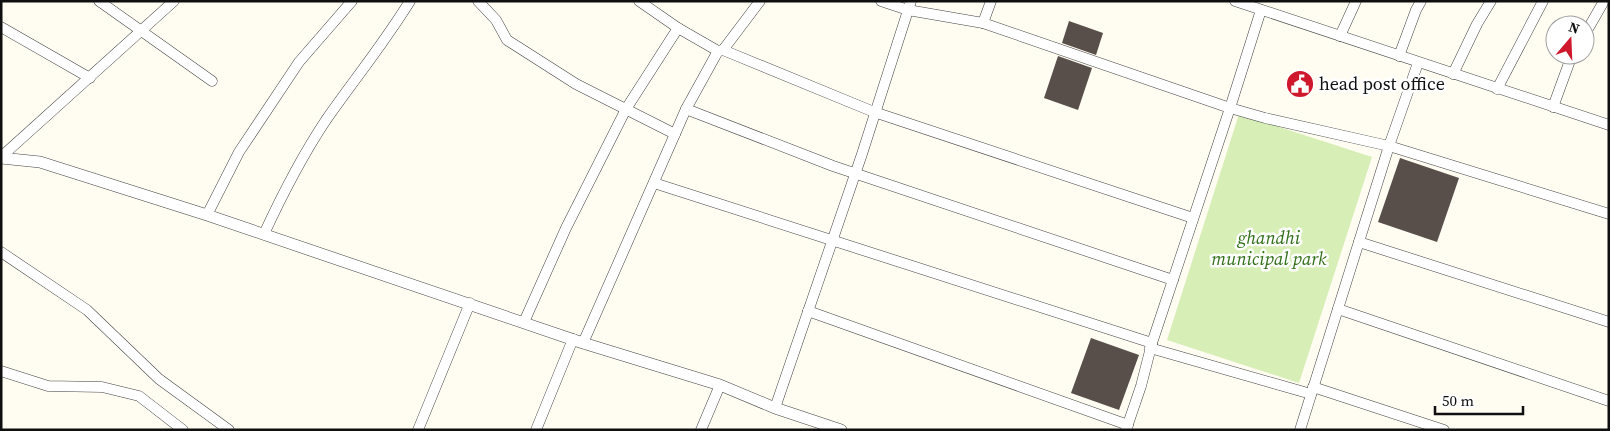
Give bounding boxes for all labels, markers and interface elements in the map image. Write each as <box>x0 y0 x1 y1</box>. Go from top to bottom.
north arrow <box>1545 15 1595 65</box>
text: N <box>1566 17 1582 39</box>
public building icon: head post office <box>1285 69 1315 99</box>
place label: head post office <box>1319 71 1445 96</box>
park label: ghandhi municipal park <box>1211 225 1327 271</box>
scale bar <box>1435 384 1522 416</box>
text: 50 m <box>1442 390 1474 411</box>

